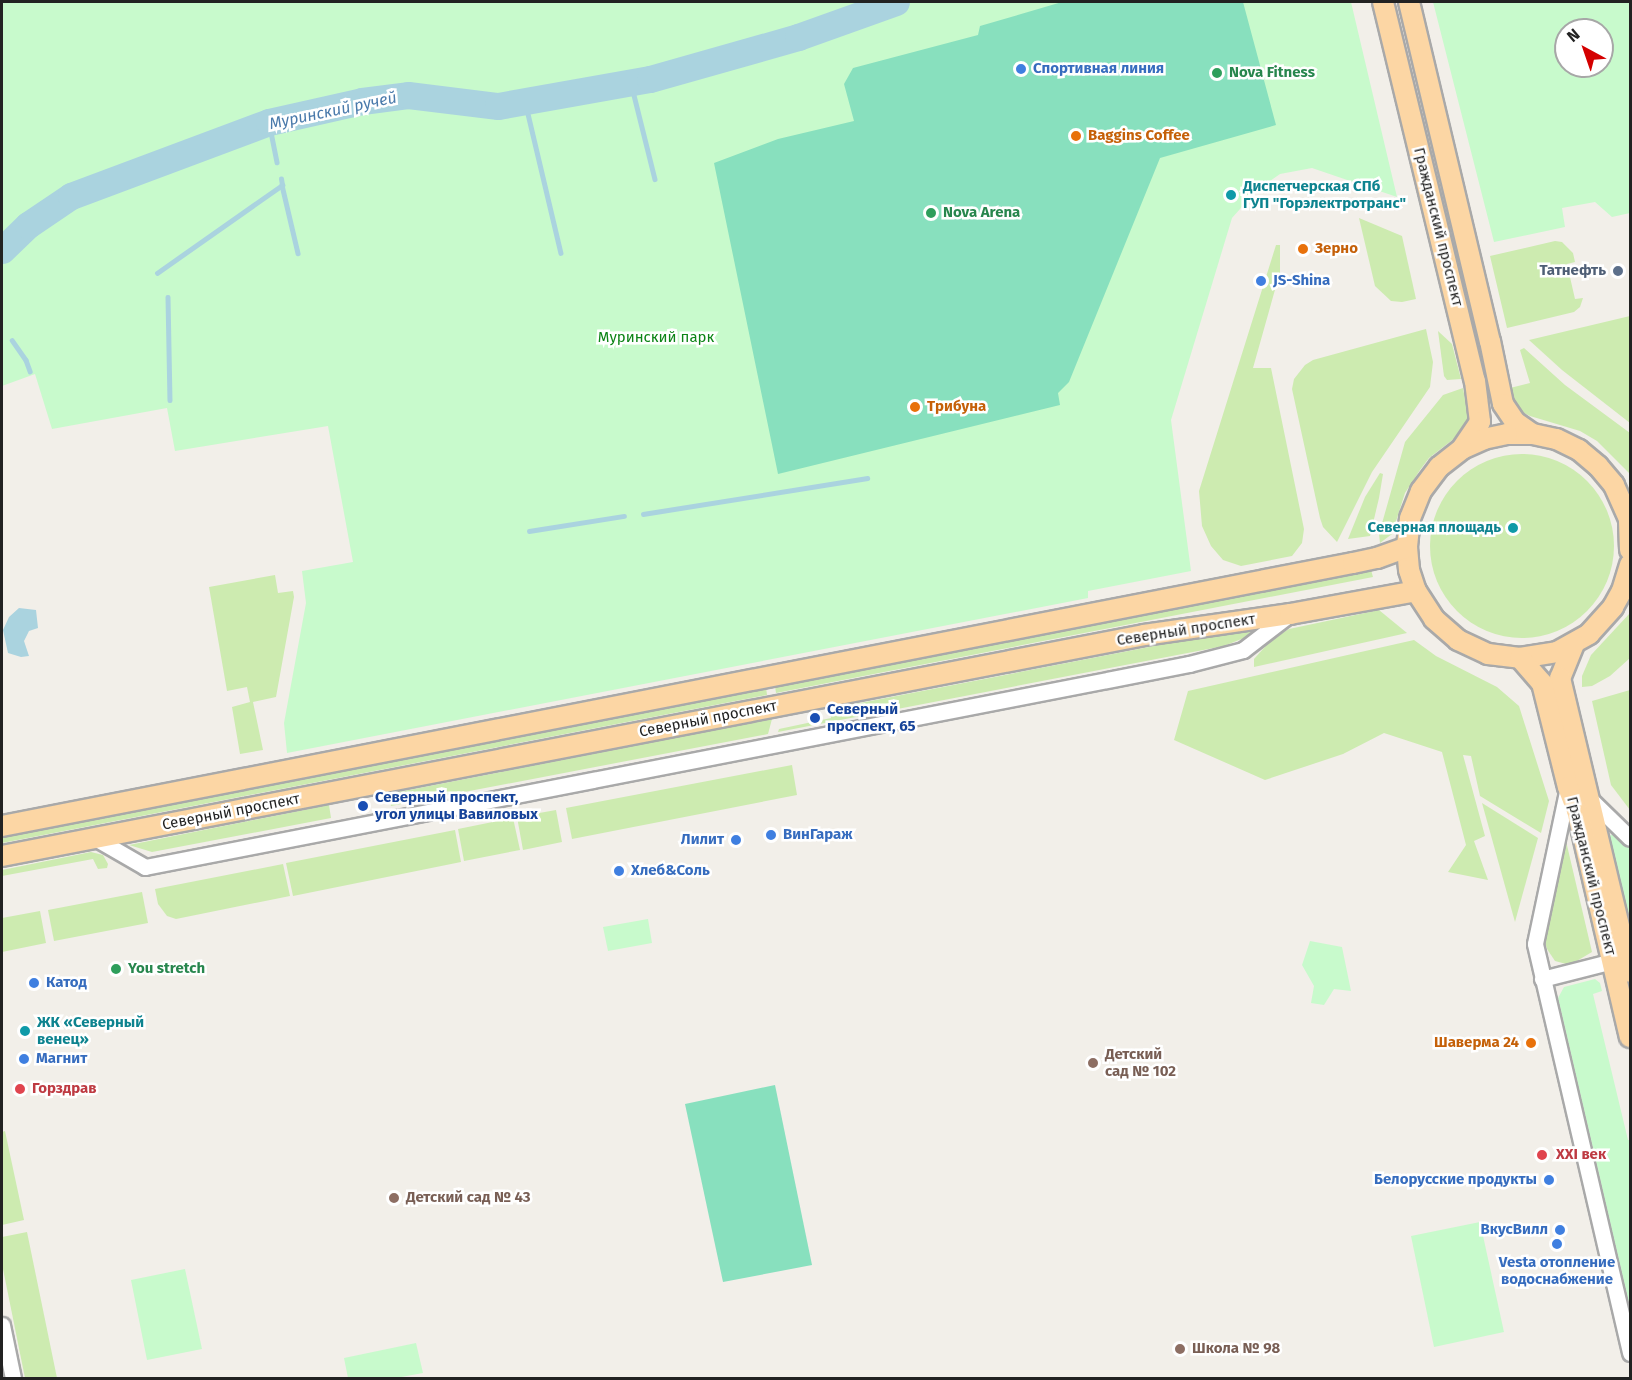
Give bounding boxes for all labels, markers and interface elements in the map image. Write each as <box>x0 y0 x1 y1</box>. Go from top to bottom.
north arrow <box>1554 18 1614 78</box>
text: N <box>1563 25 1584 46</box>
place label: Спортивная линия <box>1033 60 1164 78</box>
marker: Спортивная линия <box>1014 62 1028 76</box>
place label: Nova Fitness <box>1229 64 1315 82</box>
marker: Nova Fitness <box>1210 66 1224 80</box>
water label: Муринский ручей <box>268 88 398 134</box>
place label: Baggins Coffee <box>1088 127 1190 145</box>
marker: Baggins Coffee <box>1069 129 1083 143</box>
street label: Гражданский проспект <box>1410 146 1466 308</box>
place label: Диспетчерская СПб ГУП "Горэлектротранс" <box>1243 177 1406 212</box>
marker: Диспетчерская СПб ГУП "Горэлектротранс" <box>1224 188 1238 202</box>
place label: Nova Arena <box>943 204 1020 222</box>
marker: Nova Arena <box>924 206 938 220</box>
place label: Зерно <box>1315 240 1358 258</box>
marker: Зерно <box>1296 242 1310 256</box>
place label: Татнефть <box>1539 262 1606 280</box>
marker: Татнефть <box>1611 264 1625 278</box>
place label: JS-Shina <box>1273 272 1330 290</box>
marker: JS-Shina <box>1254 274 1268 288</box>
park label: Муринский парк <box>598 329 714 347</box>
place label: Трибуна <box>927 398 986 416</box>
marker: Трибуна <box>908 400 922 414</box>
place label: Северная площадь <box>1368 519 1501 537</box>
marker: Северная площадь <box>1506 521 1520 535</box>
street label: Северный проспект <box>1116 610 1256 650</box>
street label: Северный проспект <box>638 697 778 741</box>
place label: Северный проспект, 65 <box>827 700 916 735</box>
marker: Северный проспект, 65 <box>808 711 822 725</box>
place label: Северный проспект, угол улицы Вавиловых <box>375 788 538 823</box>
street label: Северный проспект <box>161 790 301 834</box>
street label: Гражданский проспект <box>1563 795 1619 957</box>
marker: Северный проспект, угол улицы Вавиловых <box>356 799 370 813</box>
place label: ВинГараж <box>783 826 853 844</box>
marker: ВинГараж <box>764 828 778 842</box>
place label: Лилит <box>681 831 724 849</box>
marker: Лилит <box>729 833 743 847</box>
place label: Хлеб&Соль <box>631 862 710 880</box>
marker: Хлеб&Соль <box>612 864 626 878</box>
place label: You stretch <box>128 960 205 978</box>
marker: You stretch <box>109 962 123 976</box>
place label: Катод <box>46 974 87 992</box>
marker: Катод <box>27 976 41 990</box>
place label: ЖК «Северный венец» <box>37 1013 144 1048</box>
marker: ЖК «Северный венец» <box>18 1024 32 1038</box>
place label: Шаверма 24 <box>1434 1034 1519 1052</box>
marker: Шаверма 24 <box>1524 1036 1538 1050</box>
place label: Детский сад № 102 <box>1105 1045 1176 1080</box>
place label: Магнит <box>36 1050 87 1068</box>
marker: Магнит <box>17 1052 31 1066</box>
marker: Детский сад № 102 <box>1086 1056 1100 1070</box>
place label: Горздрав <box>32 1080 97 1098</box>
marker: Горздрав <box>13 1082 27 1096</box>
marker: XXI век <box>1533 1146 1551 1164</box>
place label: XXI век <box>1556 1146 1606 1164</box>
place label: Белорусские продукты <box>1374 1171 1537 1189</box>
marker: Белорусские продукты <box>1542 1173 1556 1187</box>
place label: Детский сад № 43 <box>406 1189 530 1207</box>
marker: Детский сад № 43 <box>387 1191 401 1205</box>
place label: ВкусВилл <box>1480 1221 1548 1239</box>
marker: ВкусВилл <box>1553 1223 1567 1237</box>
marker: Vesta отопление водоснабжение <box>1550 1237 1564 1251</box>
place label: Vesta отопление водоснабжение <box>1499 1253 1615 1288</box>
place label: Школа № 98 <box>1192 1340 1280 1358</box>
marker: Школа № 98 <box>1173 1342 1187 1356</box>

